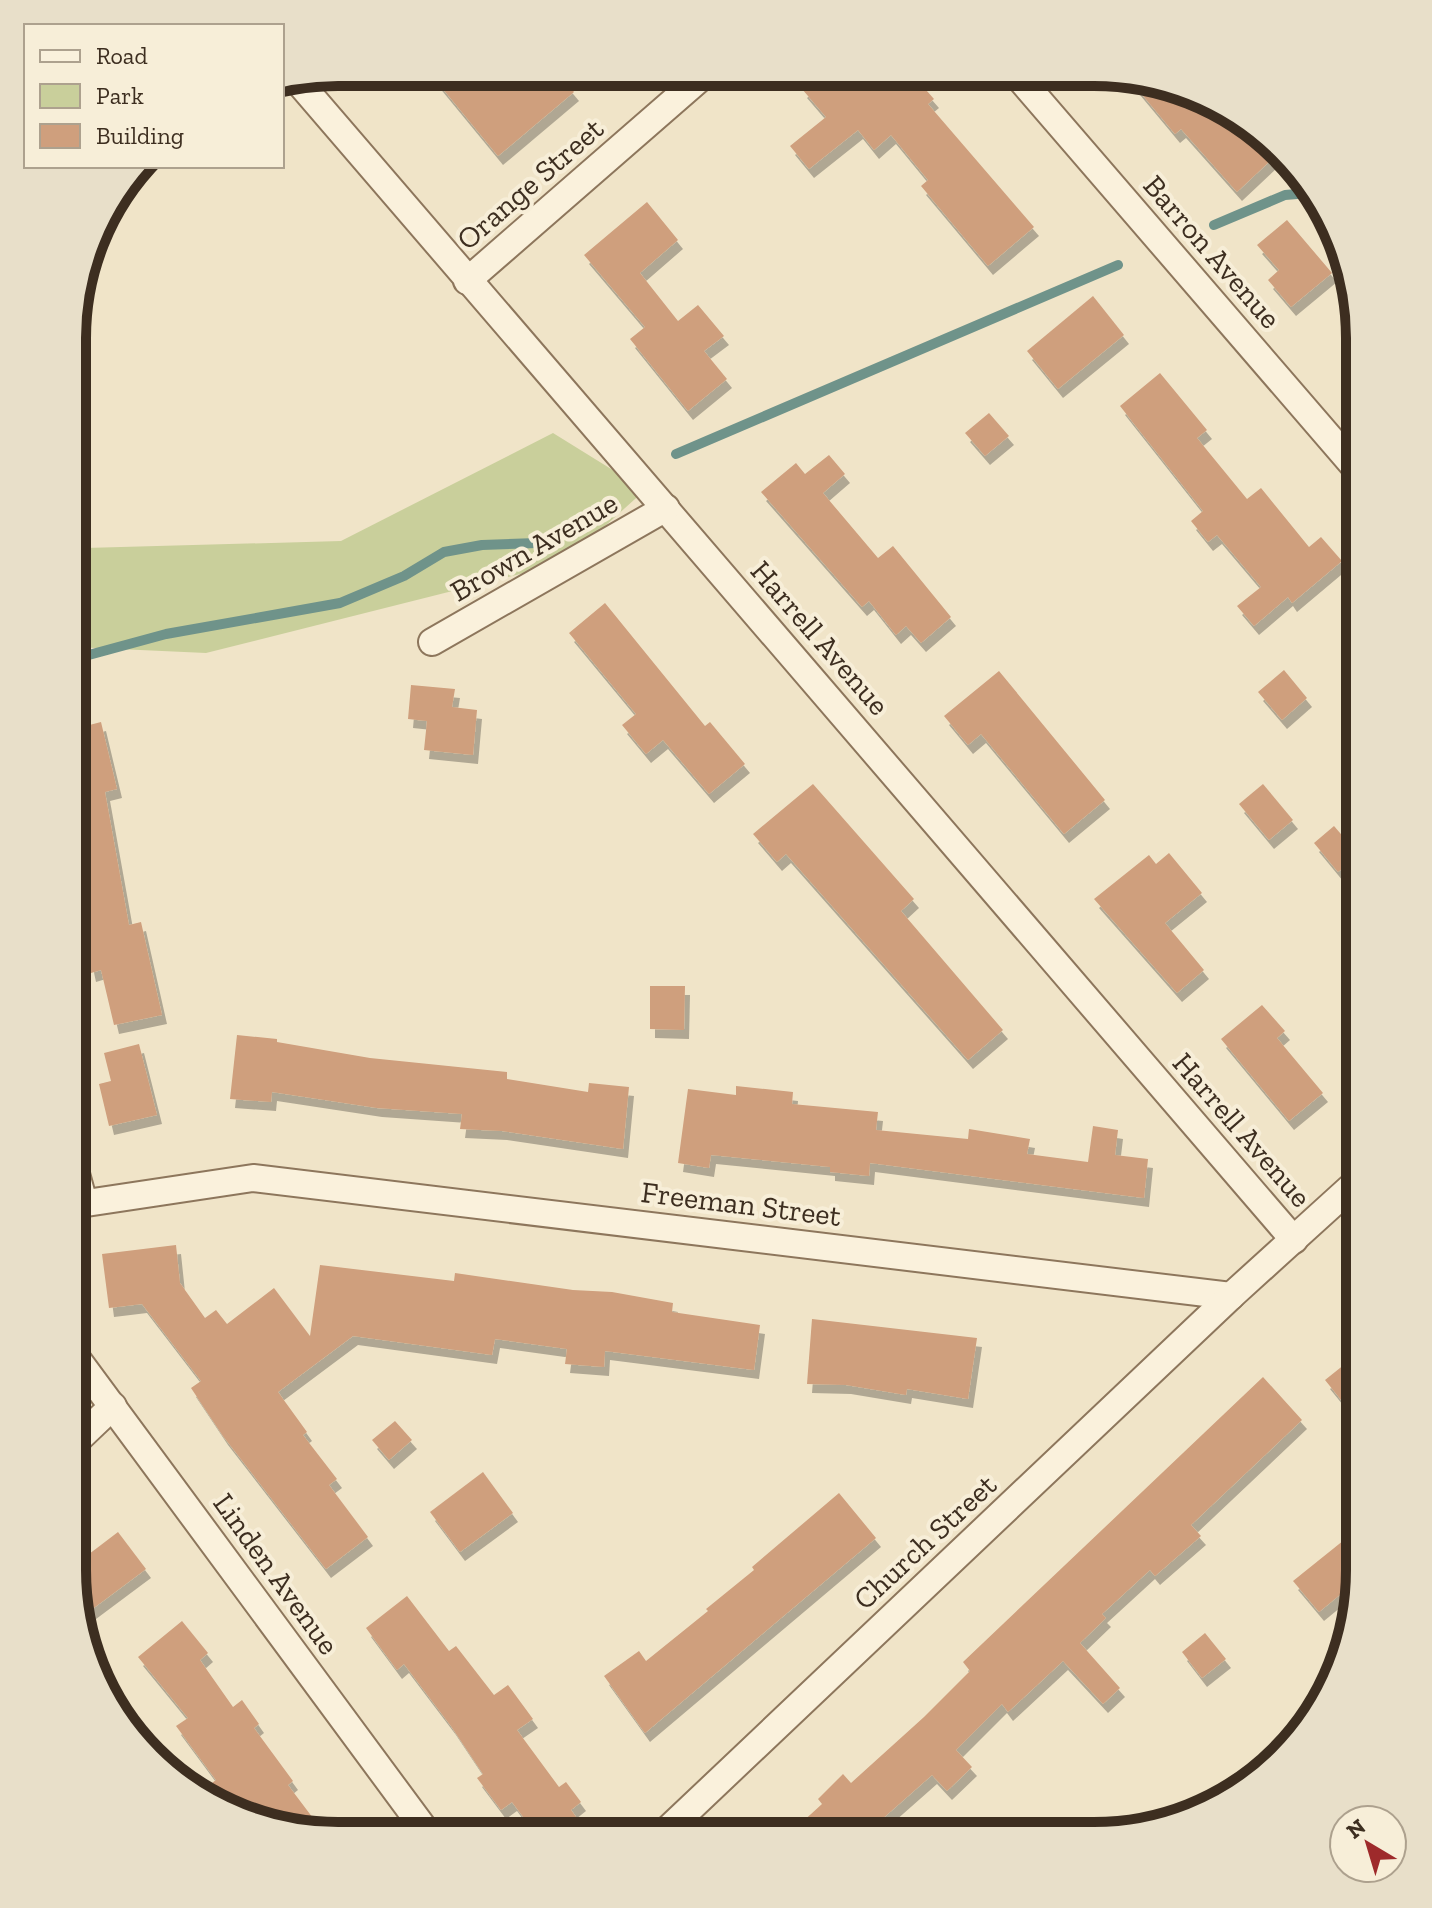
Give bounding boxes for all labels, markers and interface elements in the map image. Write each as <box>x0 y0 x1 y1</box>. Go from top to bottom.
legend <box>24 24 284 168</box>
text: Road <box>96 41 148 70</box>
text: Park <box>96 81 144 110</box>
street label: Orange Street <box>449 111 611 257</box>
text: Building <box>96 121 184 150</box>
street label: Barron Avenue <box>1136 168 1288 336</box>
street label: Brown Avenue <box>444 485 624 609</box>
street label: Harrell Avenue <box>743 553 897 723</box>
street label: Harrell Avenue <box>1165 1045 1319 1215</box>
street label: Freeman Street <box>639 1174 843 1234</box>
street label: Church Street <box>846 1467 1004 1617</box>
street label: Linden Avenue <box>205 1486 347 1662</box>
north arrow <box>1328 1804 1408 1884</box>
text: N <box>1341 1813 1371 1844</box>

